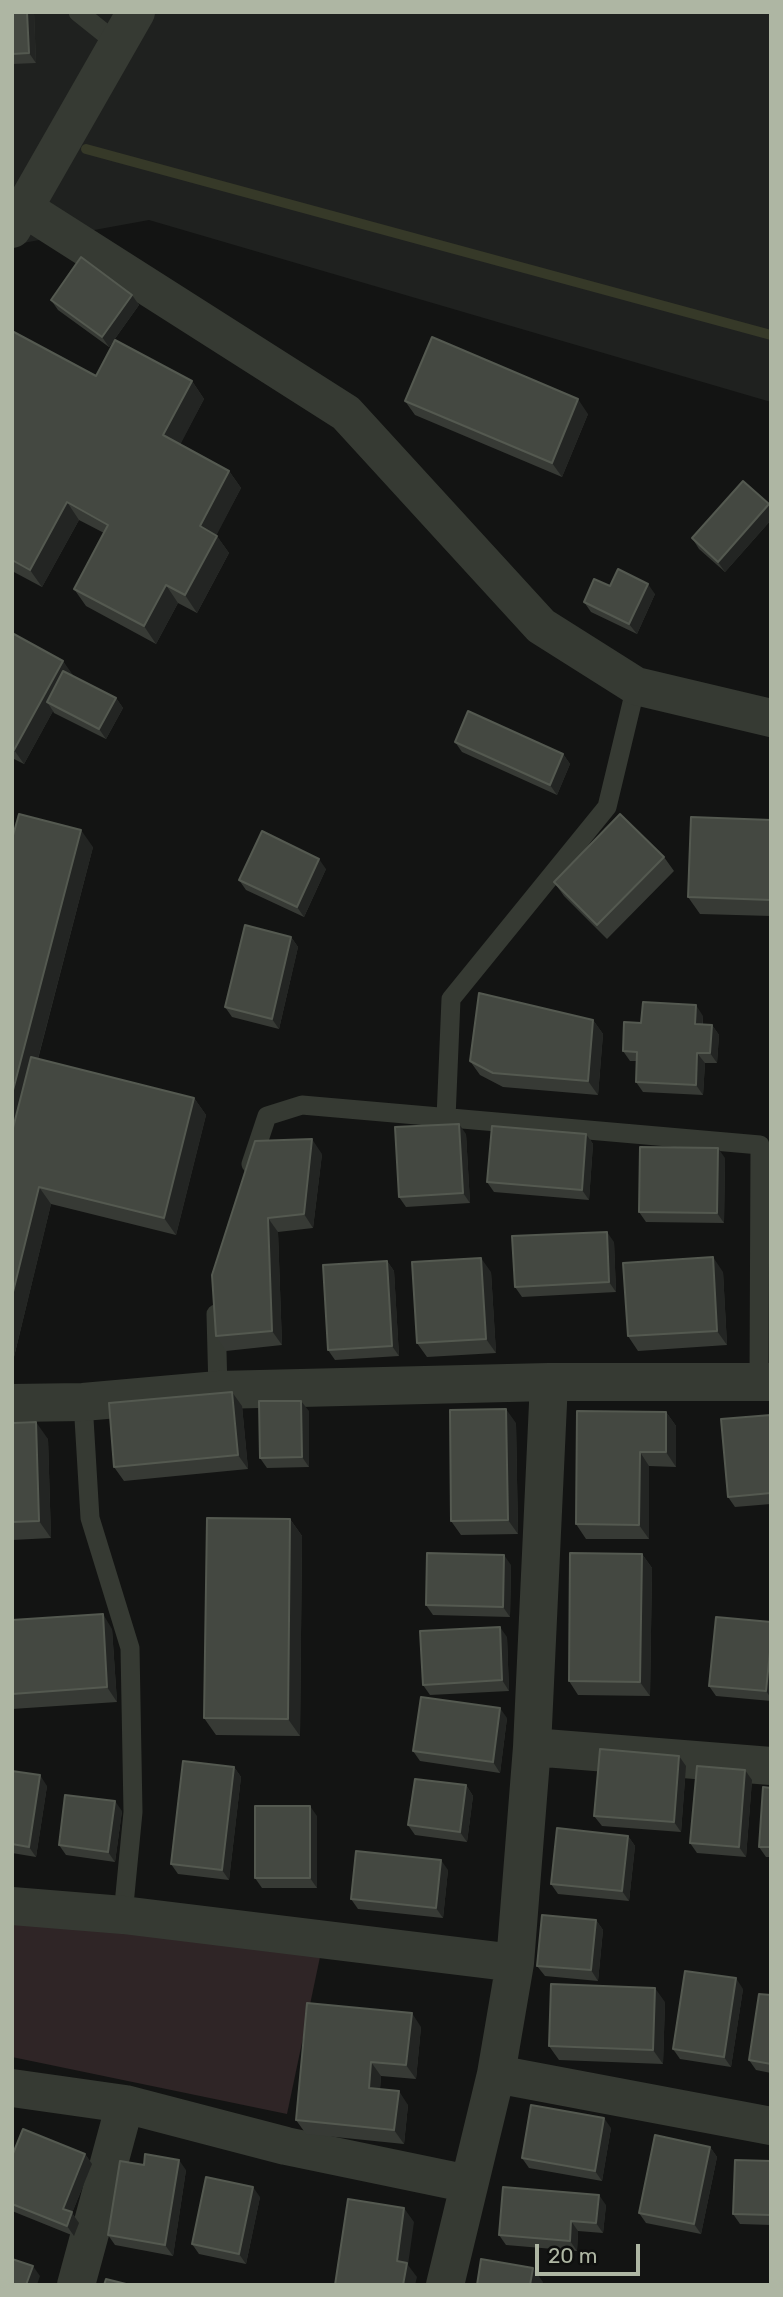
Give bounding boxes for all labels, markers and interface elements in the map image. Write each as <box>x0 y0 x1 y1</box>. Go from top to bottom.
scale bar <box>538 2230 643 2274</box>
text: 20 m <box>548 2243 597 2268</box>

